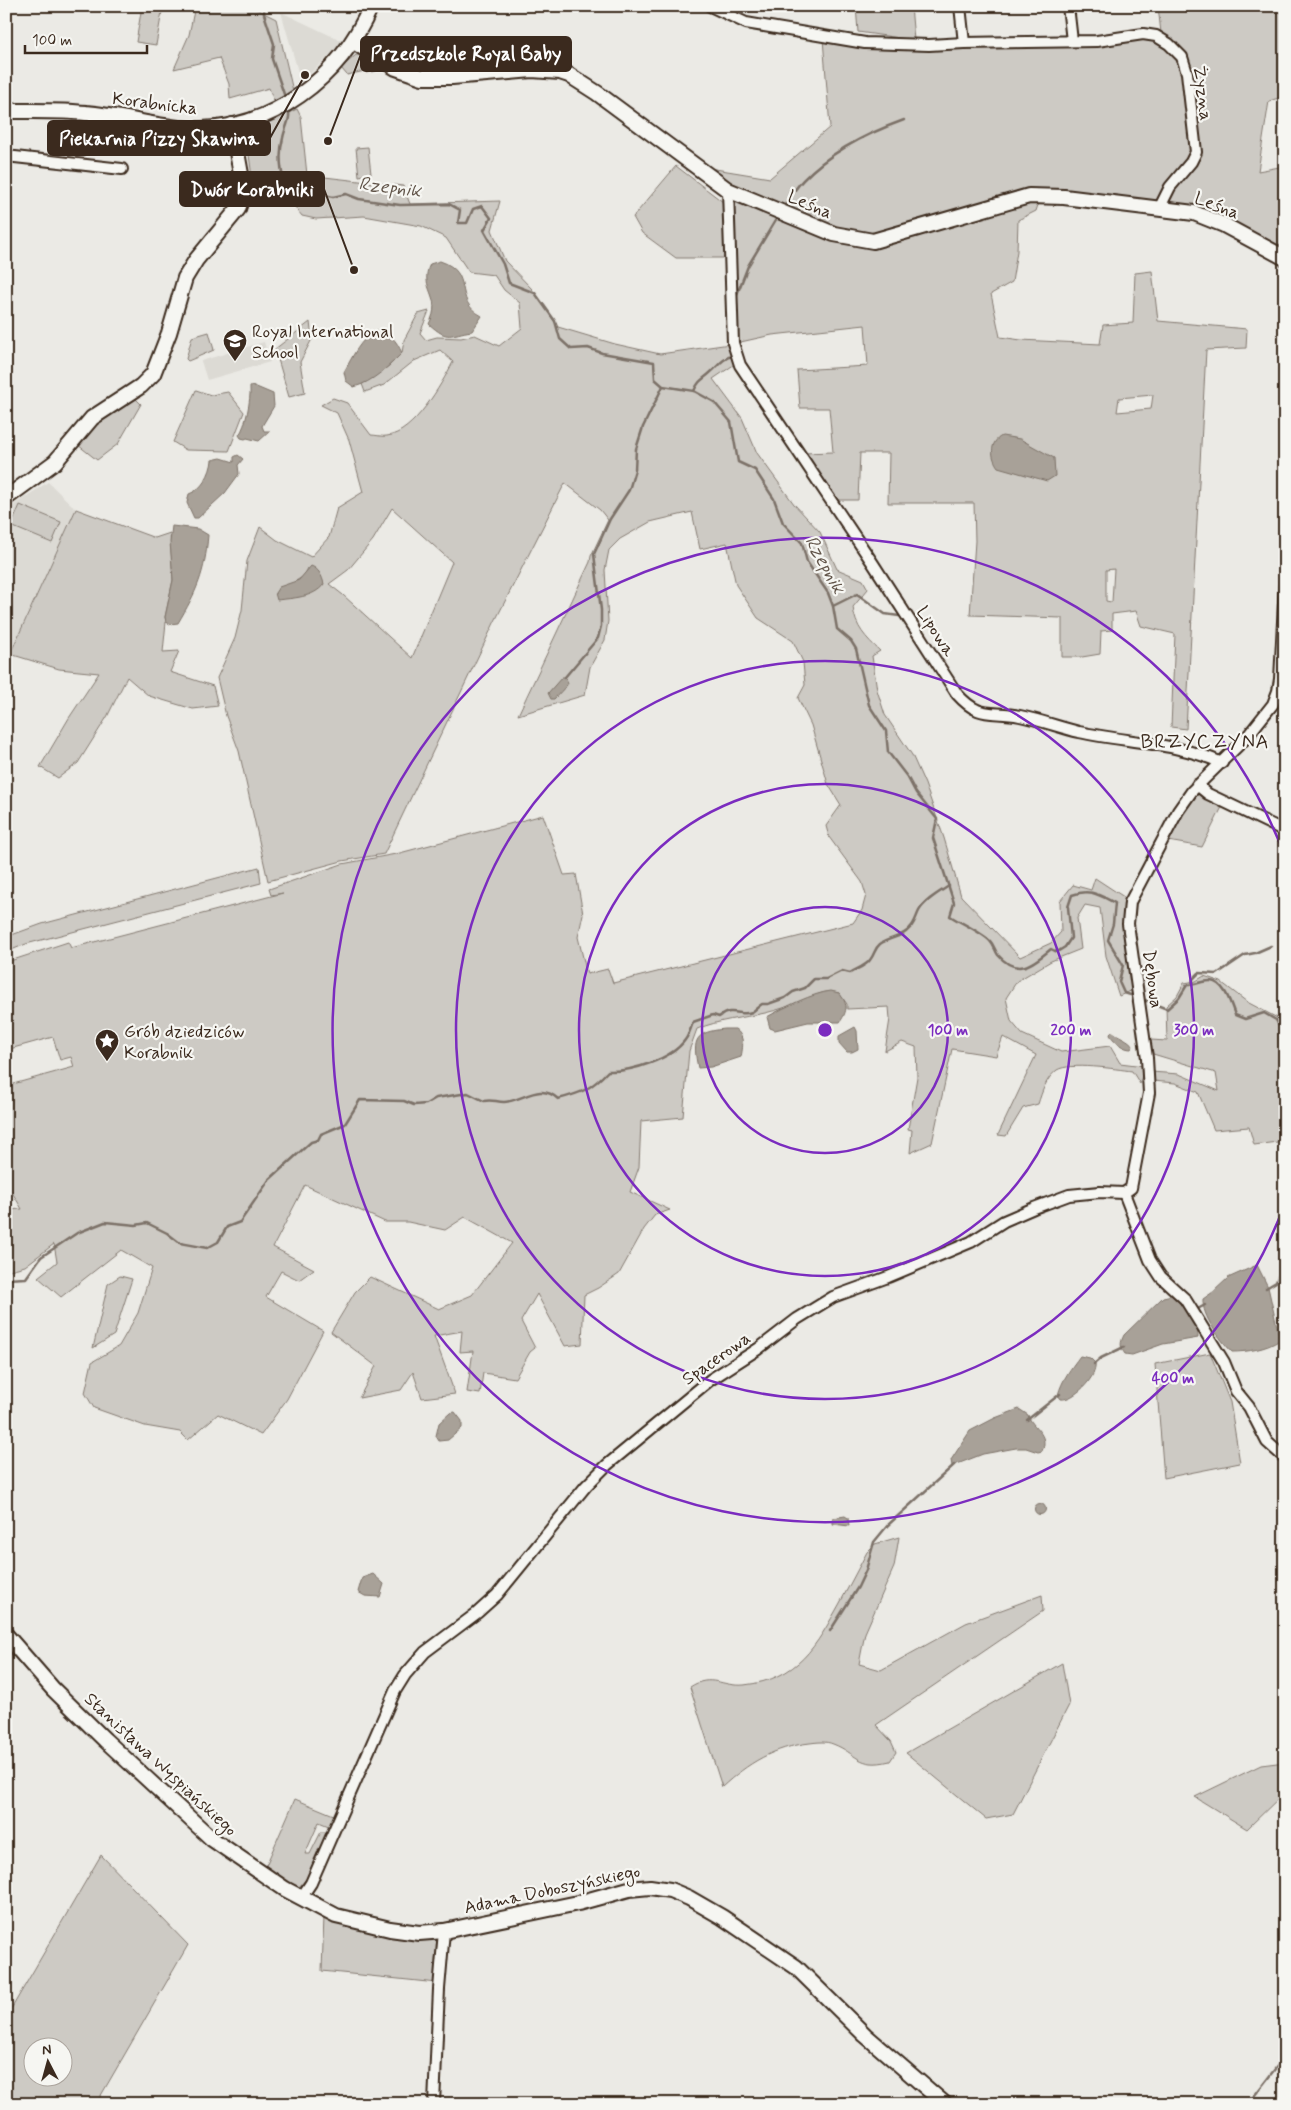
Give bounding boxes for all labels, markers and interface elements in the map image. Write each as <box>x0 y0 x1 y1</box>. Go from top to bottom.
scale bar <box>25 22 148 54</box>
text: 100 m <box>32 31 72 51</box>
callout: Przedszkole Royal Baby <box>361 37 571 71</box>
text: Przedszkole Royal Baby <box>371 42 562 68</box>
street label: Żyzna <box>1186 64 1218 122</box>
street label: Korabnicka <box>111 87 199 121</box>
callout: Piekarnia Pizzy Skawina <box>48 121 270 155</box>
text: Piekarnia Pizzy Skawina <box>59 127 259 153</box>
water label: Rzepnik <box>357 171 424 204</box>
callout: Dwór Korabniki <box>180 172 324 206</box>
text: Dwór Korabniki <box>190 178 314 203</box>
street label: Leśna <box>784 185 836 225</box>
street label: Leśna <box>1191 186 1243 225</box>
place label: Royal International School <box>252 320 393 365</box>
school or university icon: Royal International School <box>222 328 248 362</box>
water label: Rzepnik <box>799 531 851 599</box>
street label: Lipowa <box>910 602 960 661</box>
district label: BRZYCZYNA <box>1141 729 1270 756</box>
street label: Dębowa <box>1136 948 1168 1010</box>
place label: Grób dziedziców Korabnik <box>124 1020 244 1065</box>
centre of rings <box>816 1021 834 1039</box>
text: 100 m <box>928 1021 968 1041</box>
text: 200 m <box>1051 1021 1092 1041</box>
text: 300 m <box>1174 1021 1214 1041</box>
place icon: Grób dziedziców Korabnik <box>94 1028 120 1062</box>
street label: Spacerowa <box>678 1327 756 1391</box>
text: 400 m <box>1152 1369 1194 1389</box>
street label: Stanisława Wyspiańskiego <box>78 1687 242 1843</box>
street label: Adama Doboszyńskiego <box>462 1860 643 1921</box>
north arrow <box>22 2038 72 2088</box>
text: N <box>41 2041 52 2060</box>

